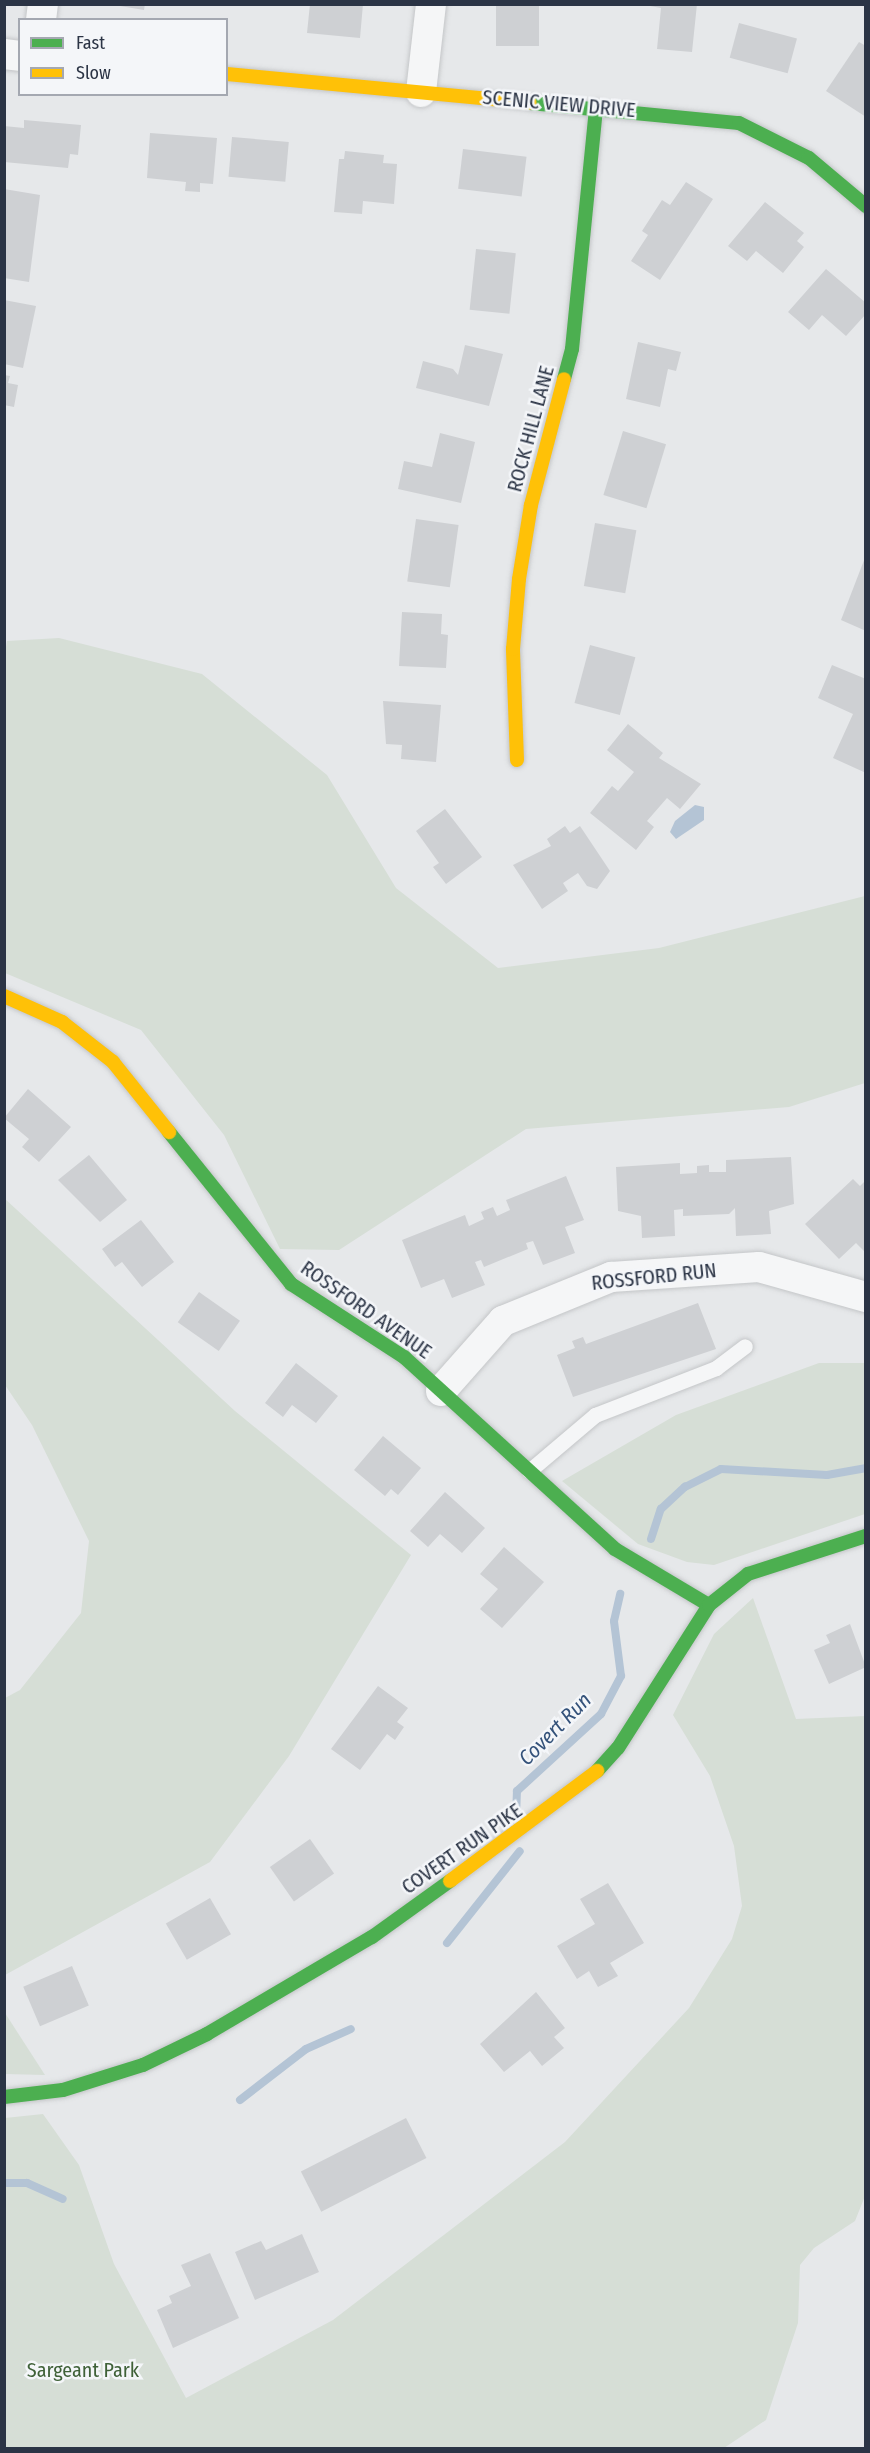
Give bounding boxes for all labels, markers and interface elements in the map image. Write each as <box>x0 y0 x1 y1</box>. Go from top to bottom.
legend <box>18 18 228 96</box>
text: Fast <box>76 32 105 54</box>
text: Slow <box>76 62 111 84</box>
street label: SCENIC VIEW DRIVE <box>481 85 637 123</box>
street label: ROCK HILL LANE <box>503 363 559 495</box>
street label: ROSSFORD AVENUE <box>296 1256 436 1364</box>
street label: ROSSFORD RUN <box>590 1258 718 1296</box>
water label: Covert Run <box>513 1687 597 1771</box>
street label: COVERT RUN PIKE <box>397 1799 527 1899</box>
park label: Sargeant Park <box>27 2358 139 2382</box>

